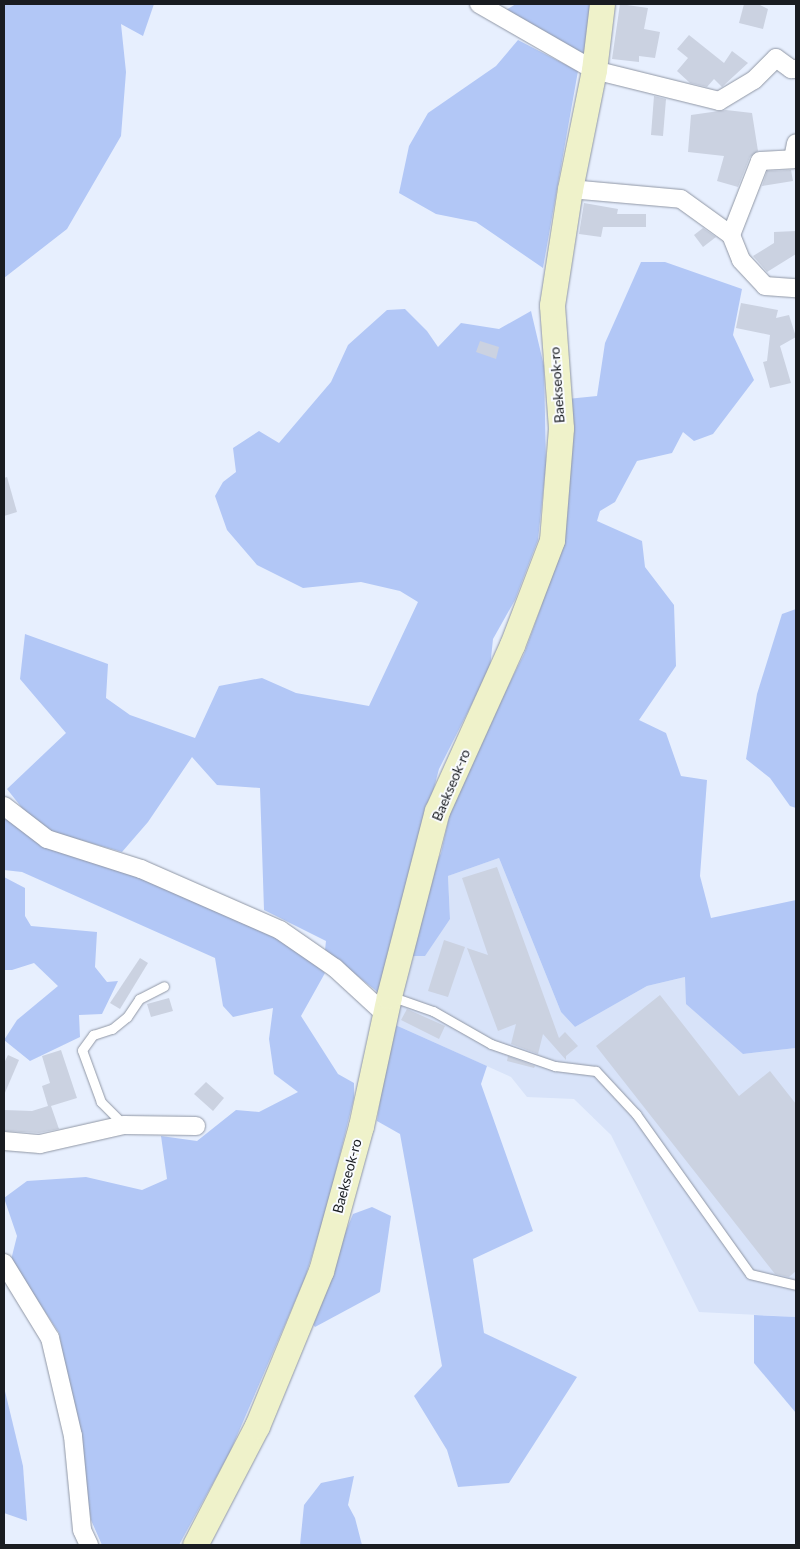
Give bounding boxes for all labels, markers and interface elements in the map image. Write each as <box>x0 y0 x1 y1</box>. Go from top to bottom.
street label: Baekseok-ro <box>546 346 568 424</box>
street label: Baekseok-ro <box>428 746 474 824</box>
street label: Baekseok-ro <box>329 1137 365 1215</box>

